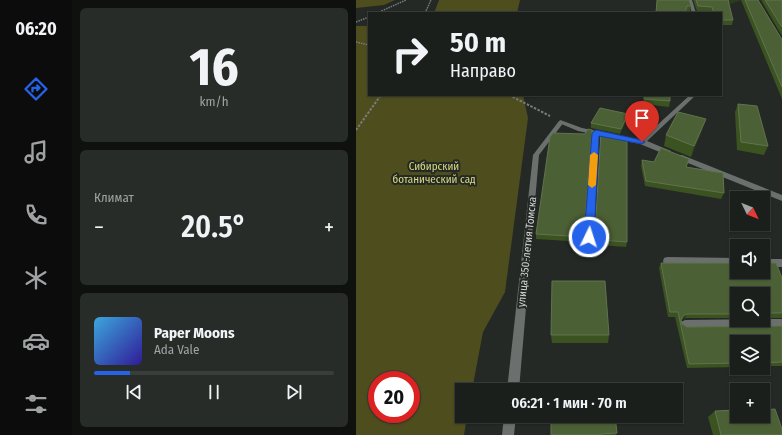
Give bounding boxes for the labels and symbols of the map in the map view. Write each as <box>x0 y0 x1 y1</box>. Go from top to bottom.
pin <box>625 101 659 142</box>
park label: Сибирский ботанический сад <box>392 160 476 186</box>
north arrow <box>730 191 770 231</box>
street label: улица 350-летия Томска <box>515 196 539 308</box>
position arrow <box>568 216 610 258</box>
speed limit sign: 20 <box>368 371 420 423</box>

